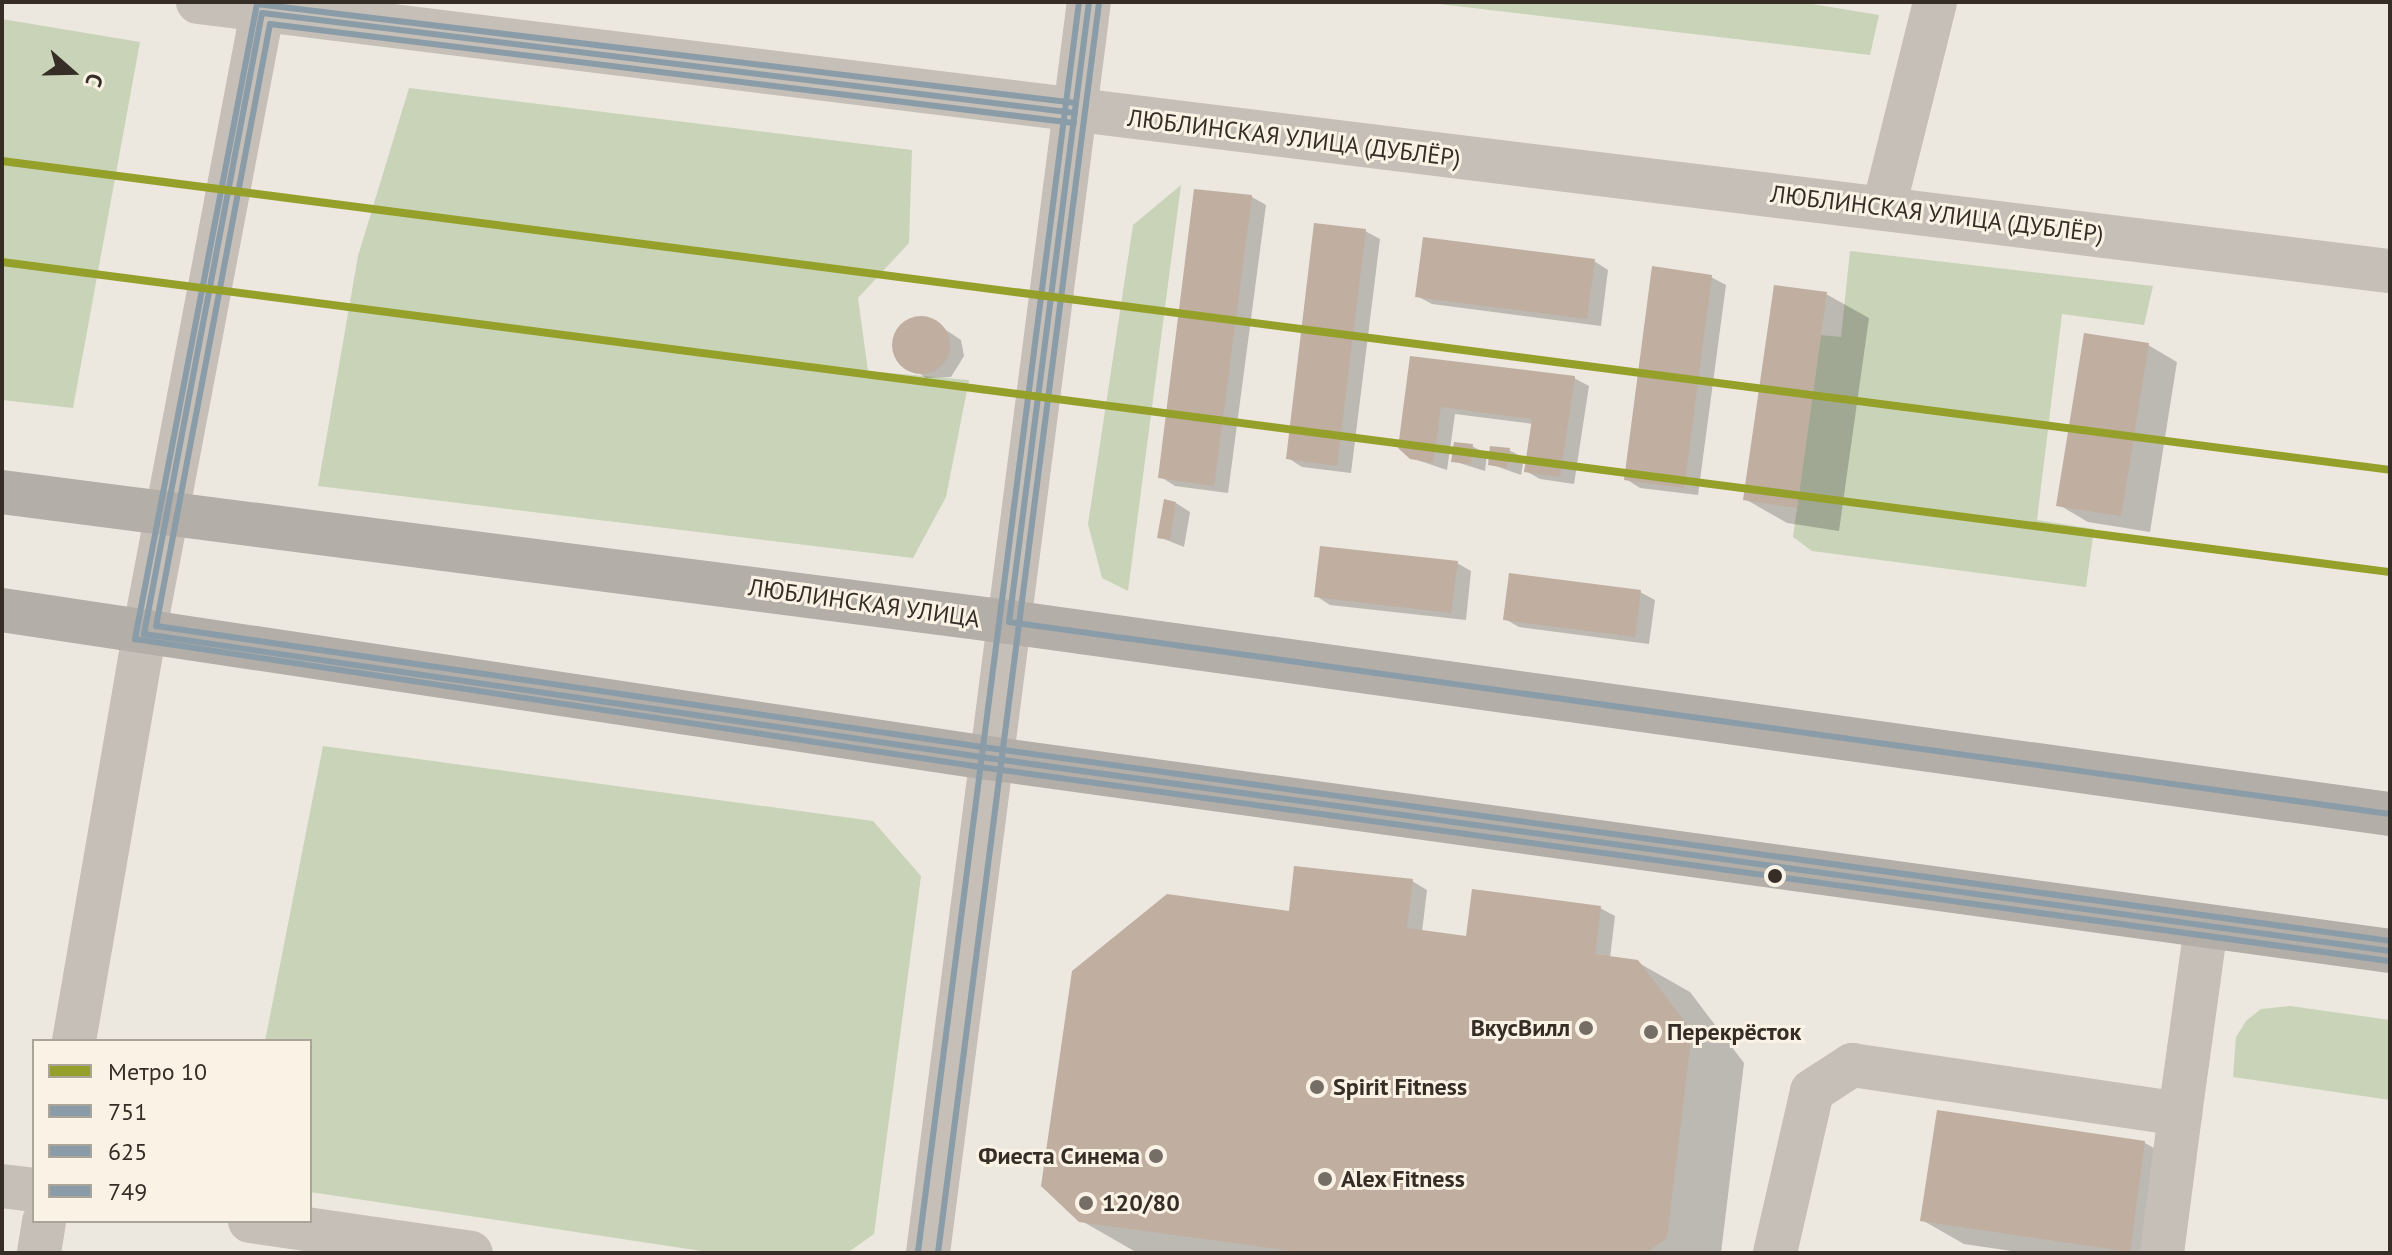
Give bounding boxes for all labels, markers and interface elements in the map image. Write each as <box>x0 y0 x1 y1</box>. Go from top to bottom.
north arrow <box>32 32 112 112</box>
text: С <box>79 70 110 91</box>
street label: ЛЮБЛИНСКАЯ УЛИЦА (ДУБЛЁР) <box>1125 103 1463 173</box>
street label: ЛЮБЛИНСКАЯ УЛИЦА (ДУБЛЁР) <box>1768 179 2106 249</box>
street label: ЛЮБЛИНСКАЯ УЛИЦА <box>746 572 982 634</box>
unlabelled marker <box>1767 868 1783 884</box>
place label: ВкусВилл <box>1471 1014 1570 1042</box>
place label: Перекрёсток <box>1667 1018 1801 1046</box>
marker: ВкусВилл <box>1577 1019 1595 1037</box>
marker: Перекрёсток <box>1642 1023 1660 1041</box>
legend <box>32 1039 312 1223</box>
text: Метро 10 <box>108 1056 207 1087</box>
place label: Spirit Fitness <box>1333 1073 1467 1101</box>
marker: Spirit Fitness <box>1308 1078 1326 1096</box>
text: 751 <box>108 1096 147 1127</box>
text: 625 <box>108 1136 147 1167</box>
place label: Фиеста Синема <box>978 1142 1140 1170</box>
marker: Фиеста Синема <box>1147 1147 1165 1165</box>
place label: Alex Fitness <box>1341 1165 1465 1193</box>
marker: Alex Fitness <box>1316 1170 1334 1188</box>
text: 749 <box>108 1176 147 1207</box>
place label: 120/80 <box>1102 1189 1180 1217</box>
marker: 120/80 <box>1077 1194 1095 1212</box>

